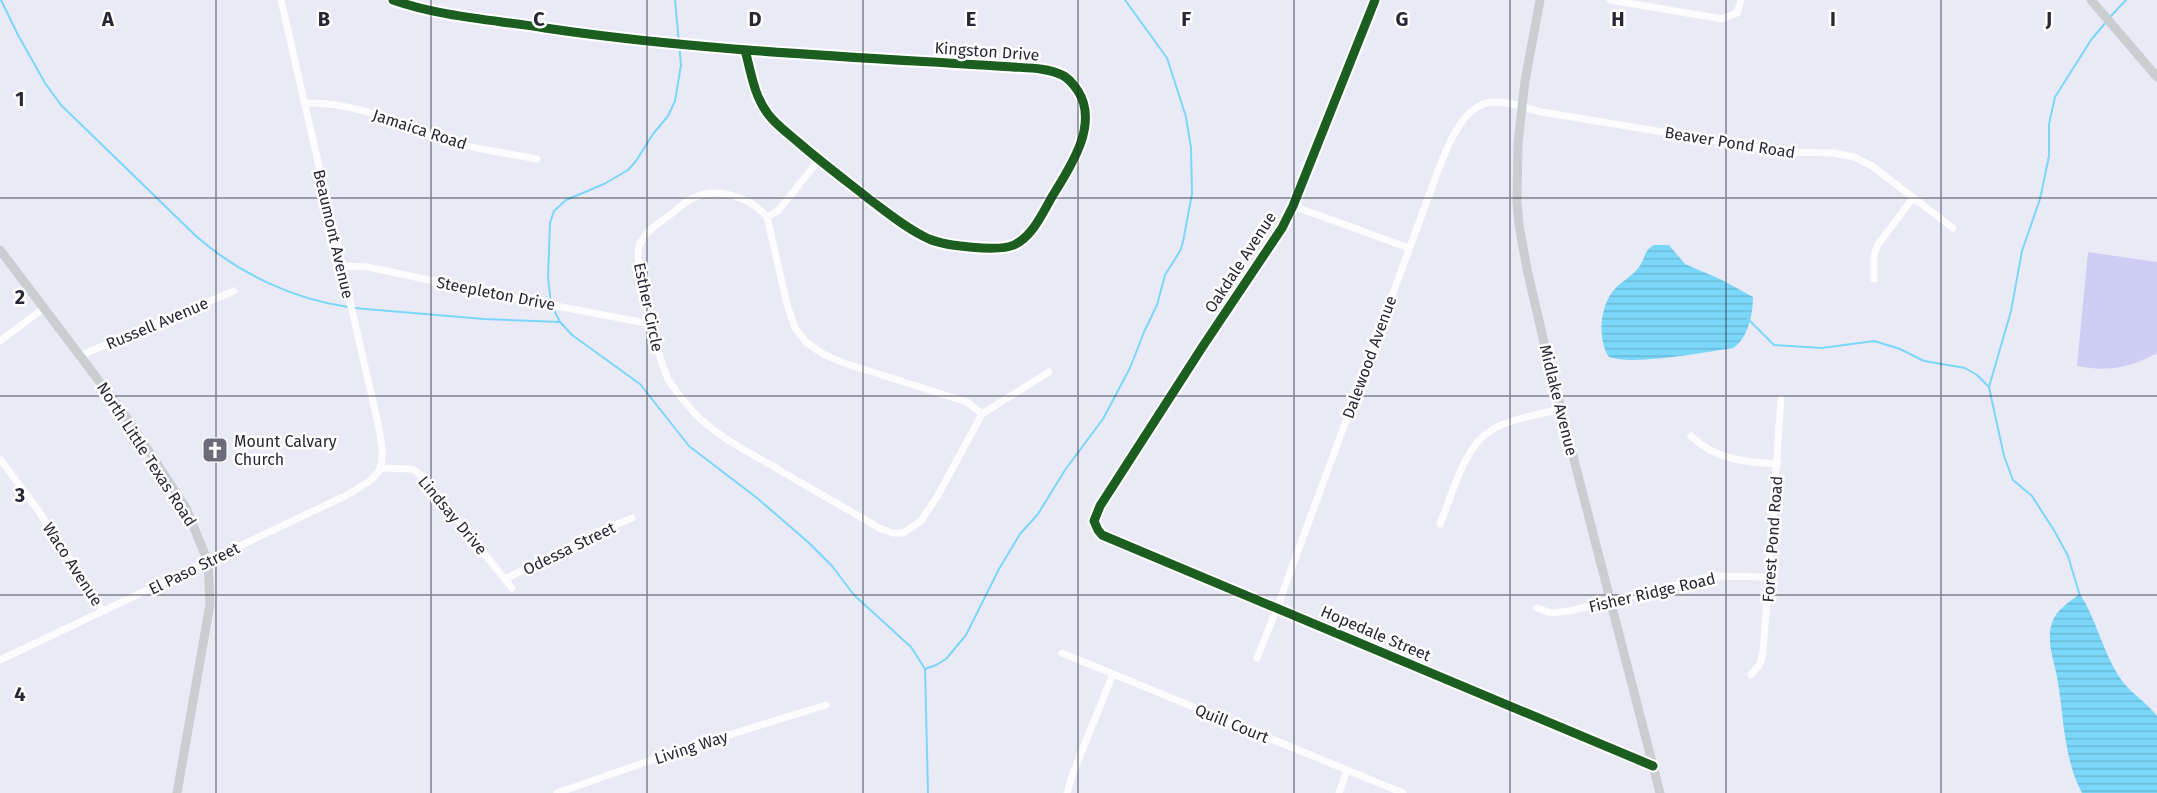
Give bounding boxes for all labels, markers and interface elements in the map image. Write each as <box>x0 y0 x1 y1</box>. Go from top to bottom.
text: A <box>101 7 115 31</box>
text: B <box>318 7 330 31</box>
text: C <box>533 7 545 31</box>
text: D <box>748 7 762 31</box>
text: E <box>966 7 976 31</box>
text: F <box>1181 7 1191 31</box>
text: G <box>1396 7 1408 31</box>
text: H <box>1611 7 1625 31</box>
text: I <box>1830 7 1836 31</box>
text: J <box>2045 7 2052 31</box>
street label: Kingston Drive <box>934 38 1040 65</box>
text: 1 <box>15 87 25 111</box>
street label: Jamaica Road <box>370 105 469 154</box>
street label: Beaver Pond Road <box>1663 123 1797 162</box>
street label: Beaumont Avenue <box>309 168 358 300</box>
street label: Oakdale Avenue <box>1201 208 1280 316</box>
street label: Esther Circle <box>630 261 667 353</box>
street label: Steepleton Drive <box>435 273 557 314</box>
text: 2 <box>15 285 25 309</box>
street label: Russell Avenue <box>103 293 211 354</box>
street label: Dalewood Avenue <box>1338 293 1400 421</box>
street label: Midlake Avenue <box>1536 343 1582 458</box>
street label: North Little Texas Road <box>93 379 200 530</box>
place label: Mount Calvary Church <box>234 432 337 469</box>
church icon: Mount Calvary Church <box>200 435 230 465</box>
street label: Lindsay Drive <box>414 472 491 559</box>
street label: Forest Pond Road <box>1759 475 1786 603</box>
text: 3 <box>14 483 25 507</box>
street label: Odessa Street <box>520 518 619 579</box>
street label: Waco Avenue <box>39 519 107 609</box>
street label: El Paso Street <box>146 538 243 599</box>
street label: Fisher Ridge Road <box>1587 569 1717 616</box>
street label: Hopedale Street <box>1318 602 1434 665</box>
text: 4 <box>14 682 26 706</box>
street label: Quill Court <box>1192 700 1272 747</box>
street label: Living Way <box>652 727 730 768</box>

